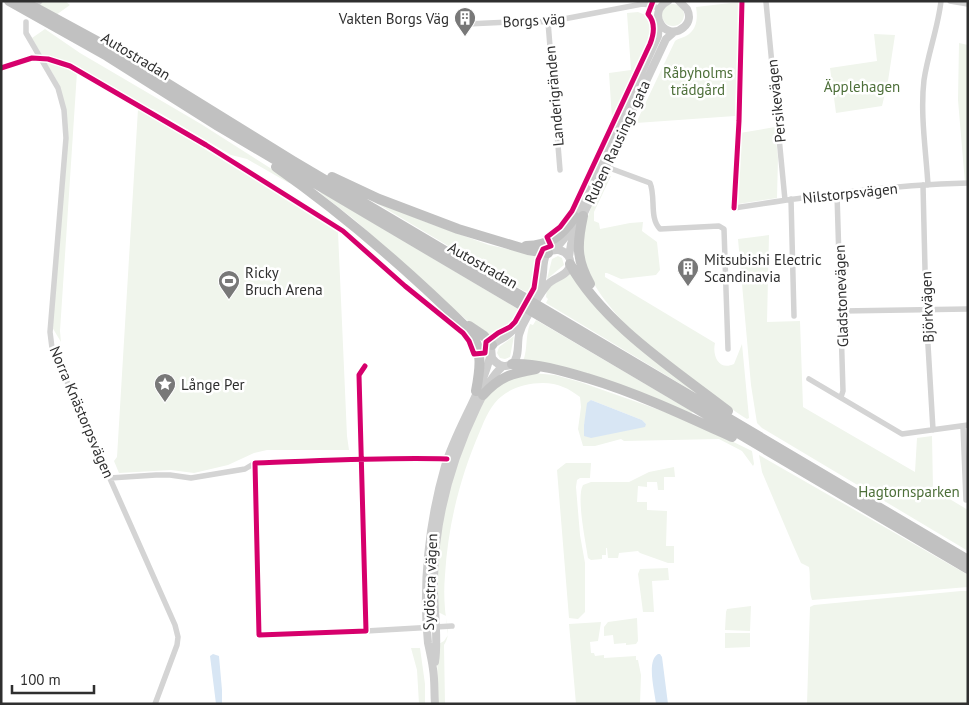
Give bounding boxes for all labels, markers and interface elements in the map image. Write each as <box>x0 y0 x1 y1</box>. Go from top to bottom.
building icon: Vakten Borgs Väg <box>453 6 477 37</box>
place label: Vakten Borgs Väg <box>338 9 449 28</box>
street label: Borgs väg <box>502 9 566 31</box>
street label: Autostradan <box>98 28 174 84</box>
street label: Landerigränden <box>540 45 568 147</box>
street label: Persikevägen <box>762 58 790 144</box>
park label: Råbyholms trädgård <box>663 63 733 99</box>
street label: Ruben Rausings gata <box>580 77 654 207</box>
park label: Äpplehagen <box>824 77 900 96</box>
street label: Nilstorpsvägen <box>801 179 899 207</box>
street label: Autostradan <box>445 237 521 293</box>
street label: Gladstonevägen <box>830 244 852 348</box>
place label: Mitsubishi Electric Scandinavia <box>704 250 822 286</box>
building icon: Mitsubishi Electric Scandinavia <box>676 256 700 287</box>
place label: Ricky Bruch Arena <box>245 263 323 299</box>
sports icon: Ricky Bruch Arena <box>217 269 241 300</box>
street label: Björkvägen <box>916 271 938 343</box>
street label: Norra Knästorpsvägen <box>46 343 118 481</box>
place icon: Långe Per <box>153 372 177 403</box>
place label: Långe Per <box>181 375 245 394</box>
park label: Hagtornsparken <box>858 482 960 501</box>
street label: Sydöstra vägen <box>419 533 441 631</box>
scale bar <box>12 662 95 694</box>
text: 100 m <box>20 670 61 689</box>

